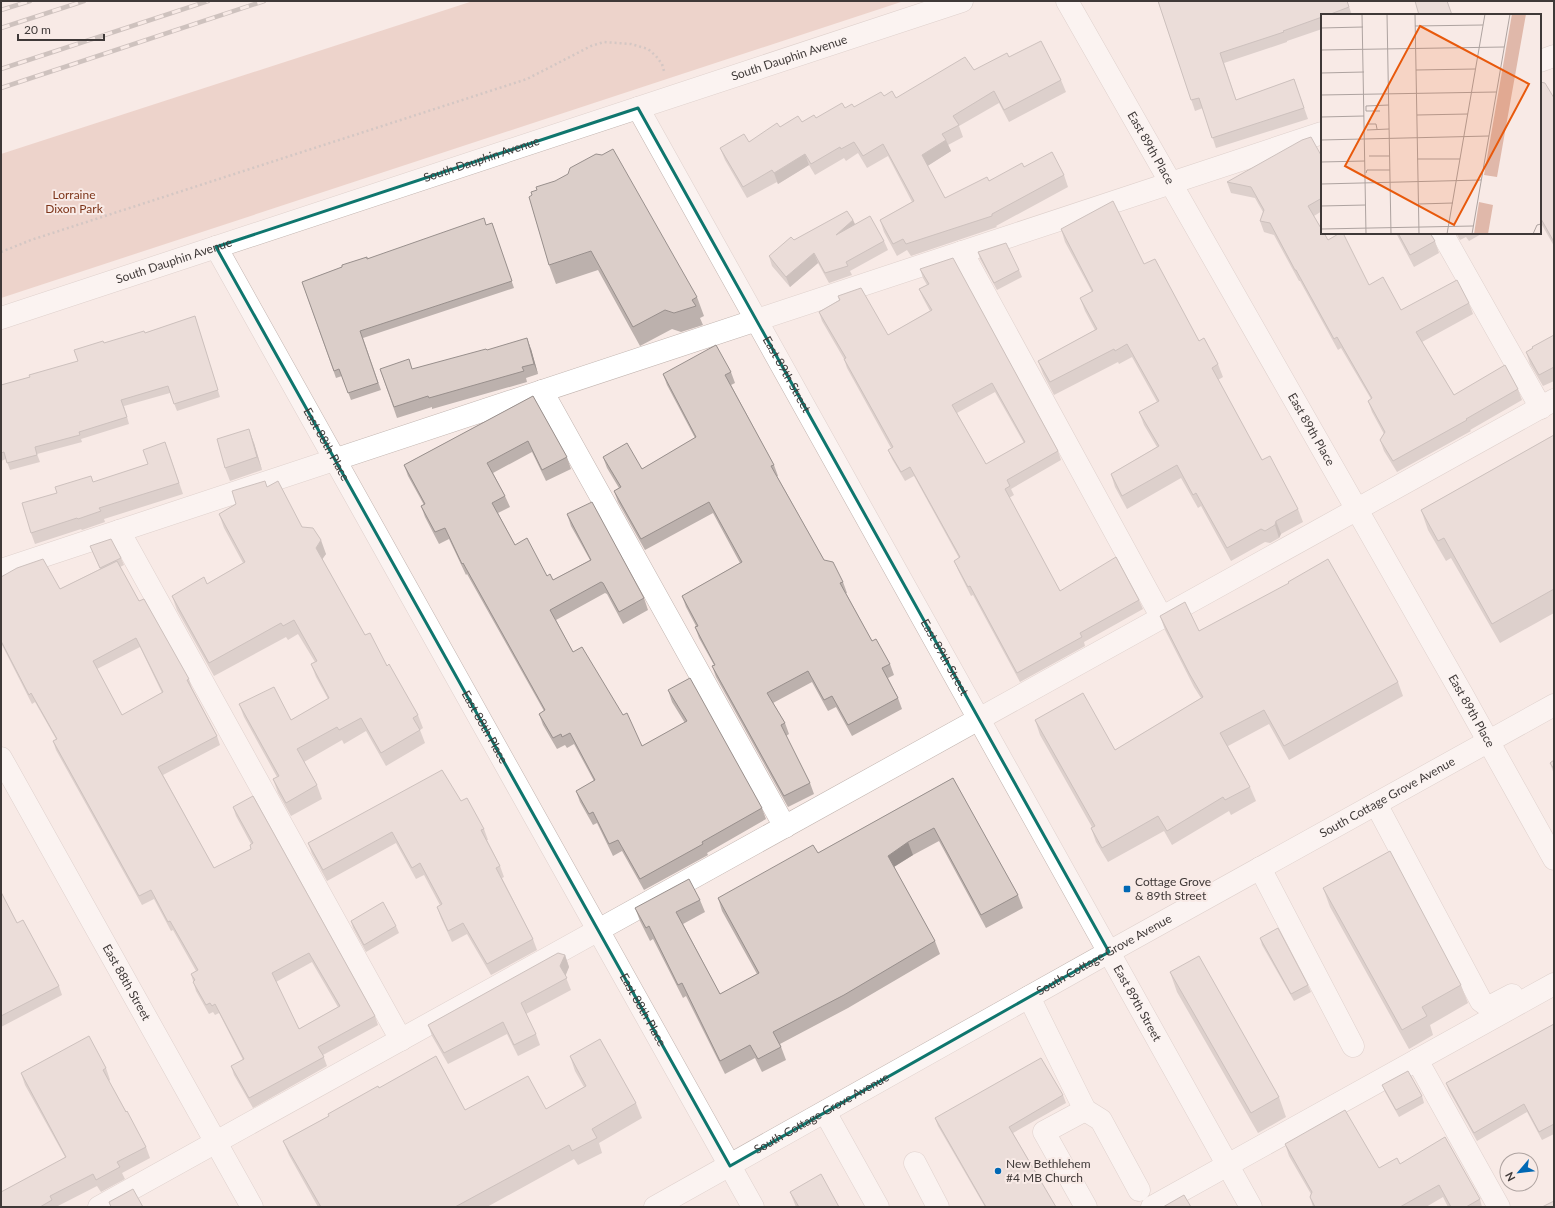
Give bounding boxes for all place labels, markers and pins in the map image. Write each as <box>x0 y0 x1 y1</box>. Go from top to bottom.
place label: Cottage Grove & 89th Street <box>1135 874 1211 903</box>
marker: Cottage Grove & 89th Street <box>1122 884 1132 894</box>
place label: New Bethlehem #4 MB Church <box>1006 1156 1091 1185</box>
marker: New Bethlehem #4 MB Church <box>993 1166 1003 1176</box>

